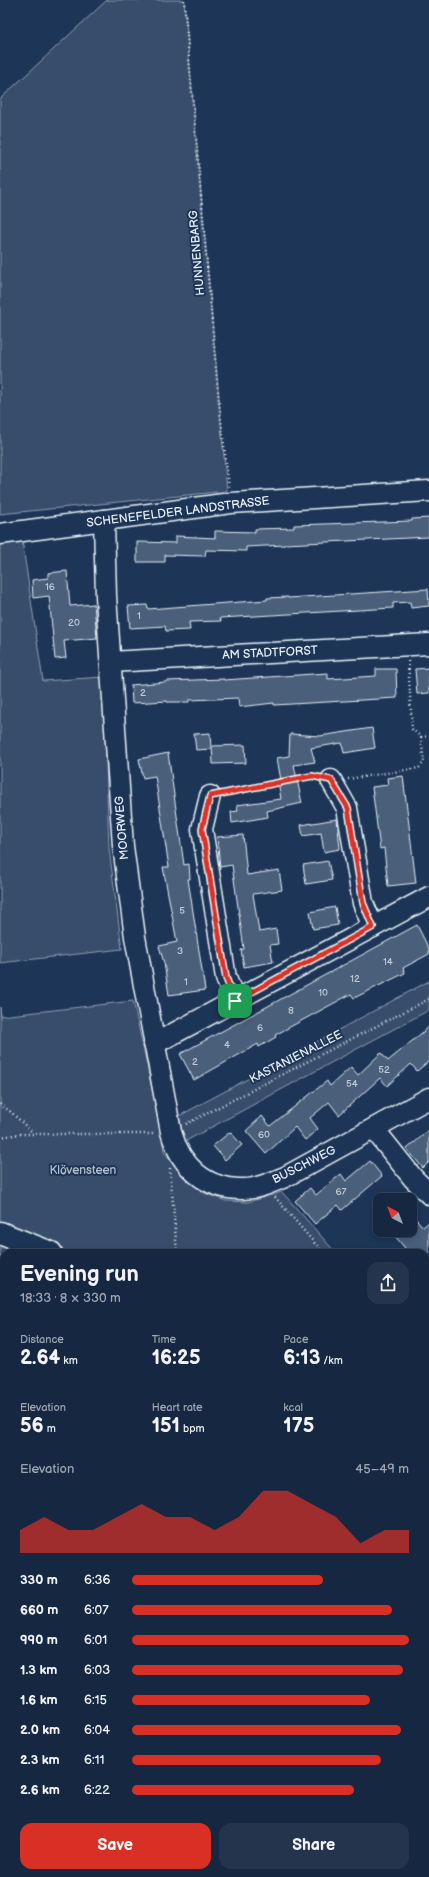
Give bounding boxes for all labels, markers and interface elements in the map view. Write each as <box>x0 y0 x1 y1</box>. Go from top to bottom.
street label: HUNNENBARG <box>186 210 208 296</box>
street label: SCHENEFELDER LANDSTRASSE <box>86 493 270 531</box>
house number: 16 <box>45 581 55 593</box>
house number: 1 <box>137 610 141 622</box>
house number: 20 <box>68 617 80 629</box>
street label: AM STADTFORST <box>222 643 319 663</box>
house number: 2 <box>140 687 146 699</box>
street label: MOORWEG <box>112 795 132 861</box>
house number: 5 <box>179 905 185 917</box>
house number: 3 <box>177 945 183 957</box>
house number: 14 <box>383 956 393 968</box>
house number: 12 <box>350 973 360 985</box>
house number: 1 <box>184 976 188 988</box>
pin <box>218 984 252 1018</box>
house number: 10 <box>318 987 328 999</box>
icon: arrive <box>224 990 246 1012</box>
house number: 8 <box>288 1005 294 1017</box>
house number: 6 <box>257 1022 263 1034</box>
street label: KASTANIENALLEE <box>247 1027 345 1087</box>
house number: 4 <box>224 1039 230 1051</box>
house number: 2 <box>192 1056 198 1068</box>
house number: 52 <box>378 1064 390 1076</box>
house number: 54 <box>346 1078 358 1090</box>
house number: 60 <box>258 1129 270 1141</box>
street label: BUSCHWEG <box>270 1143 338 1187</box>
park label: Klövensteen <box>50 1163 117 1178</box>
house number: 67 <box>335 1186 347 1198</box>
north arrow <box>373 1193 417 1237</box>
map controls <box>373 1193 417 1237</box>
text: Evening run <box>20 1261 139 1288</box>
button: share <box>367 1262 409 1304</box>
text: 18:33 · 8 × 330 m <box>20 1290 121 1306</box>
text: Distance <box>20 1333 64 1346</box>
text: Time <box>152 1333 176 1346</box>
text: Pace <box>283 1333 308 1346</box>
text: 2.64 <box>20 1346 60 1370</box>
text: 16:25 <box>152 1346 201 1370</box>
text: 6:13 <box>283 1346 320 1370</box>
text: km <box>60 1354 78 1367</box>
text: /km <box>320 1354 343 1367</box>
text: Elevation <box>20 1401 66 1414</box>
text: Heart rate <box>152 1401 202 1414</box>
text: kcal <box>283 1401 303 1414</box>
text: 56 <box>20 1414 44 1438</box>
text: 151 <box>152 1414 180 1438</box>
text: 175 <box>283 1414 314 1438</box>
text: m <box>44 1422 56 1435</box>
text: bpm <box>180 1422 205 1435</box>
text: Elevation <box>20 1461 74 1477</box>
text: 45–49 m <box>355 1461 409 1477</box>
text: 330 m <box>20 1572 58 1588</box>
text: 6:36 <box>84 1572 111 1588</box>
text: 660 m <box>20 1602 58 1618</box>
text: 6:07 <box>84 1602 109 1618</box>
text: 990 m <box>20 1632 58 1648</box>
text: 6:01 <box>84 1632 107 1648</box>
text: 1.3 km <box>20 1662 57 1678</box>
text: 6:03 <box>84 1662 110 1678</box>
text: 1.6 km <box>20 1692 58 1708</box>
text: 6:15 <box>84 1692 107 1708</box>
text: 2.0 km <box>20 1722 60 1738</box>
text: 6:04 <box>84 1722 110 1738</box>
text: 2.3 km <box>20 1752 60 1768</box>
text: 6:11 <box>84 1752 105 1768</box>
text: 2.6 km <box>20 1782 60 1798</box>
text: 6:22 <box>84 1782 110 1798</box>
button: Save <box>20 1823 211 1869</box>
button: Share <box>219 1823 409 1869</box>

